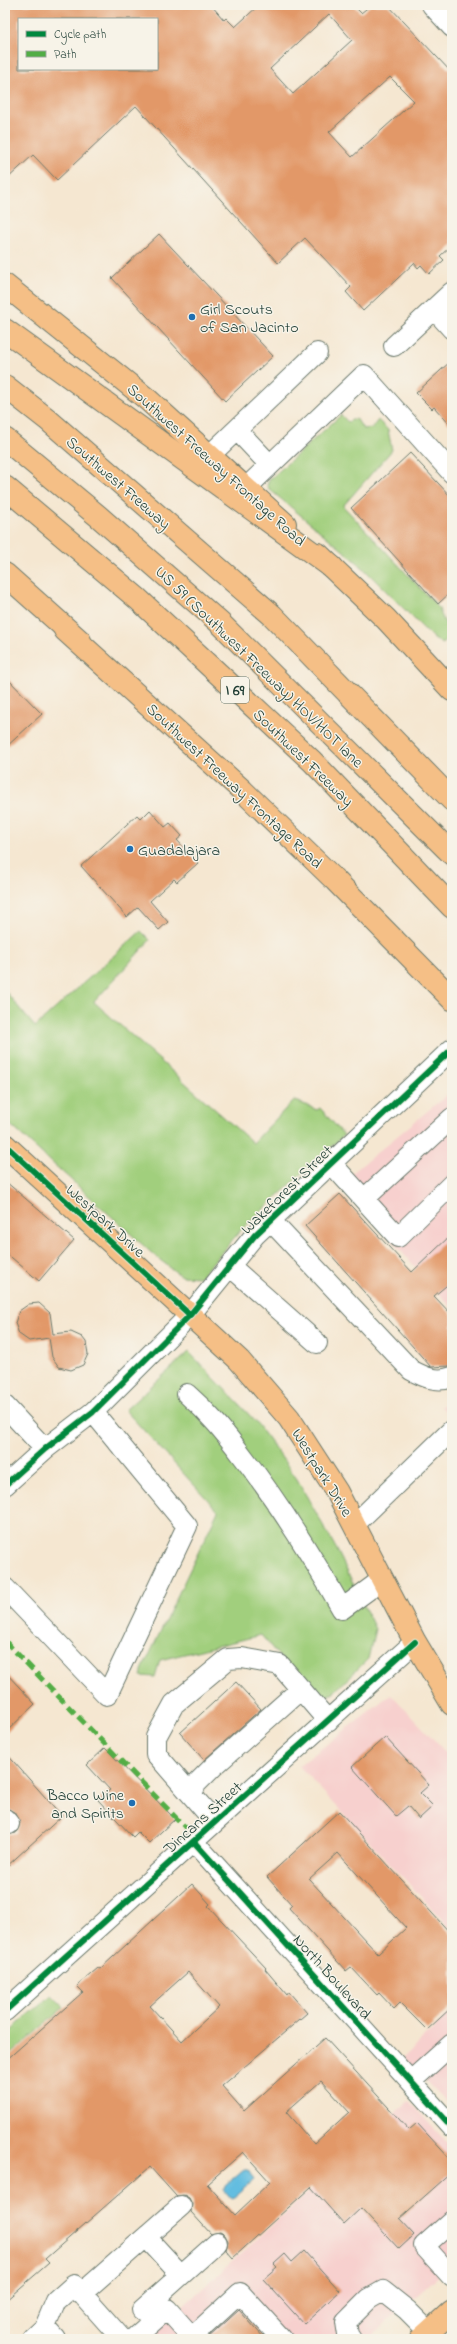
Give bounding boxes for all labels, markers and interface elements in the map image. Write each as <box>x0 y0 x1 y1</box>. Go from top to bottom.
legend <box>18 18 158 70</box>
text: Cycle path <box>54 26 106 45</box>
text: Path <box>54 46 77 64</box>
place label: Girl Scouts of San Jacinto <box>200 298 299 340</box>
marker: Girl Scouts of San Jacinto <box>187 312 197 322</box>
street label: Southwest Freeway Frontage Road <box>121 378 311 553</box>
street label: Southwest Freeway <box>60 431 176 536</box>
street label: US 59 (Southwest Freeway) HOV/HOT lane <box>152 561 368 771</box>
road number: I 69 <box>221 677 249 703</box>
street label: Southwest Freeway Frontage Road <box>140 698 327 875</box>
street label: Southwest Freeway <box>250 704 358 810</box>
place label: Guadalajara <box>138 839 220 863</box>
marker: Guadalajara <box>125 844 135 854</box>
street label: Wakeforest Street <box>236 1140 339 1241</box>
street label: Westpark Drive <box>60 1179 150 1264</box>
street label: Westpark Drive <box>285 1424 358 1522</box>
street label: Dincans Street <box>158 1776 248 1861</box>
place label: Bacco Wine and Spirits <box>46 1784 125 1826</box>
marker: Bacco Wine and Spirits <box>127 1798 137 1808</box>
street label: North Boulevard <box>287 1929 377 2025</box>

